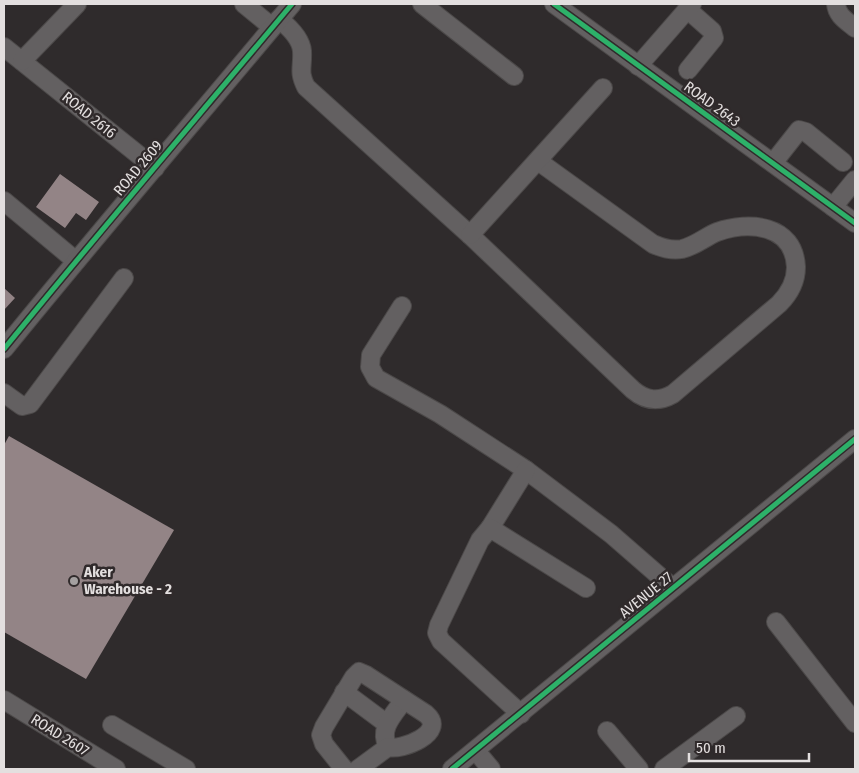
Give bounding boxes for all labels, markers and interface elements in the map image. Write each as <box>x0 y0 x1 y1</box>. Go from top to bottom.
street label: ROAD 2643 <box>680 78 744 131</box>
street label: ROAD 2616 <box>58 88 120 142</box>
street label: ROAD 2609 <box>110 137 166 199</box>
place label: Aker Warehouse - 2 <box>83 563 172 598</box>
street label: AVENUE 27 <box>616 568 676 622</box>
marker: Aker Warehouse - 2 <box>68 575 80 587</box>
street label: ROAD 2607 <box>28 710 92 760</box>
scale bar <box>689 730 809 762</box>
text: 50 m <box>696 739 726 757</box>

